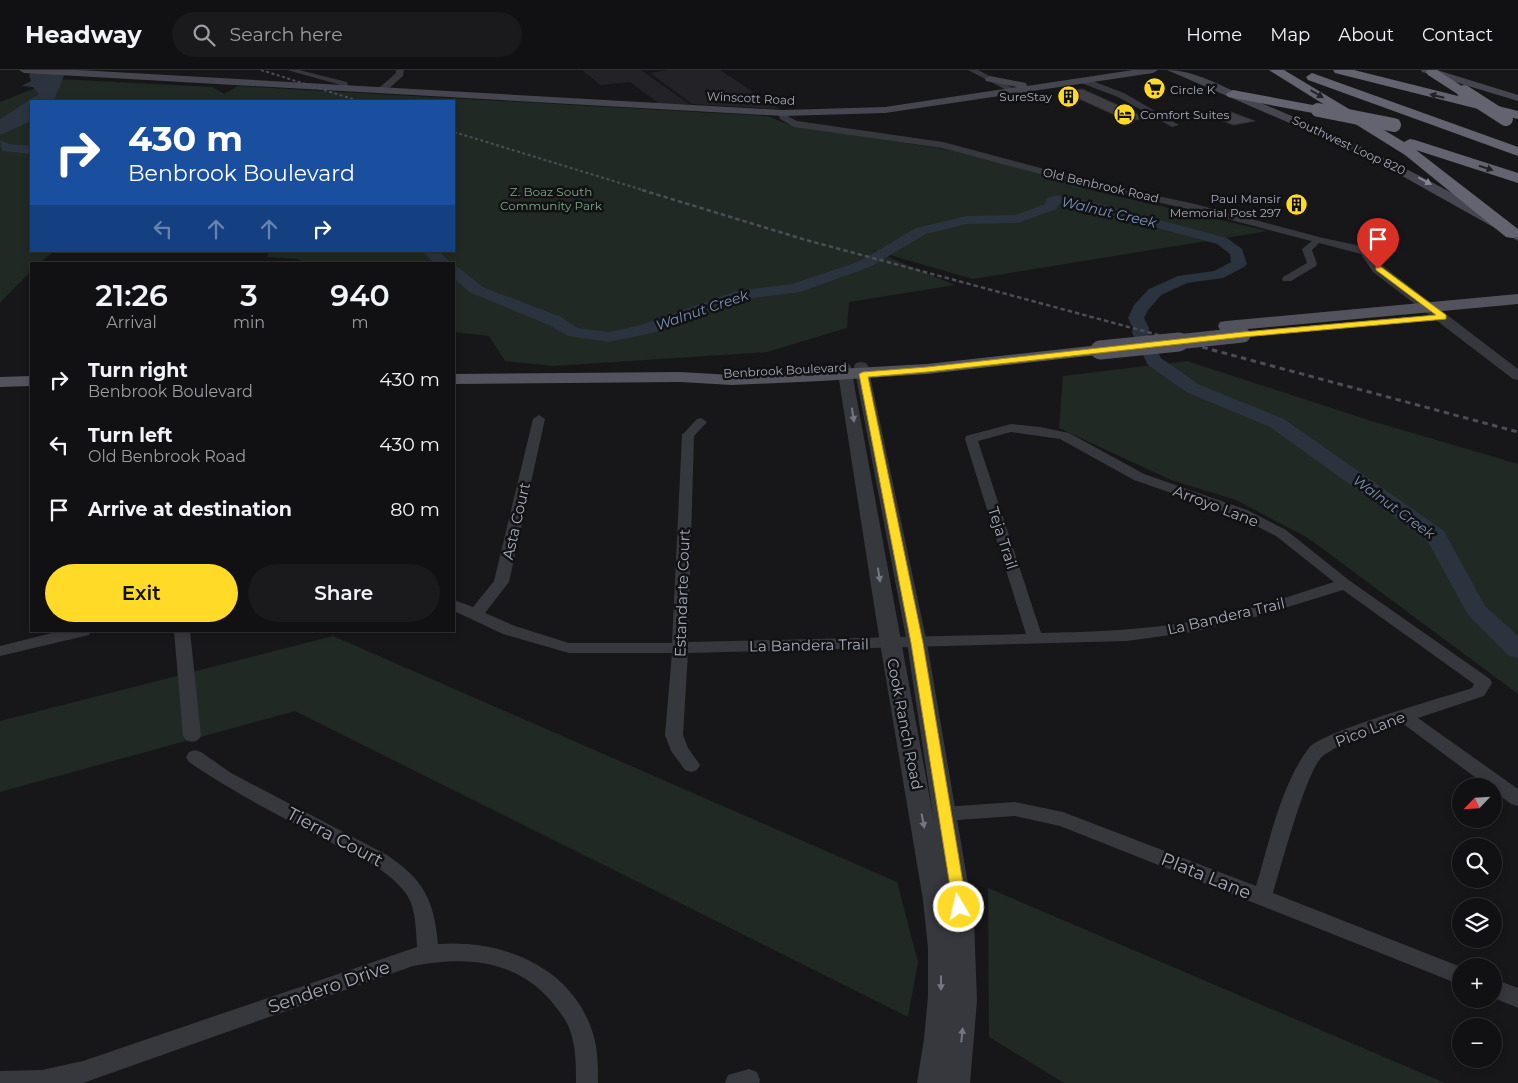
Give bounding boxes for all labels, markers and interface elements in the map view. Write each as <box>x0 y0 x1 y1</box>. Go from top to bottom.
search box <box>172 12 522 57</box>
text: Headway <box>25 20 142 49</box>
icon: search <box>190 21 218 49</box>
text: Search here <box>230 23 343 46</box>
text: Home <box>1186 24 1242 46</box>
text: Map <box>1270 24 1310 46</box>
text: About <box>1338 24 1394 46</box>
text: Contact <box>1422 24 1493 46</box>
supermarket icon: Circle K <box>1142 77 1166 101</box>
place label: Circle K <box>1170 82 1216 97</box>
building icon: SureStay <box>1056 84 1080 108</box>
street label: Winscott Road <box>706 88 796 108</box>
place label: SureStay <box>999 89 1052 104</box>
one-way arrow <box>1311 90 1324 99</box>
one-way arrow <box>1429 92 1444 100</box>
hotel icon: Comfort Suites <box>1112 102 1136 126</box>
place label: Comfort Suites <box>1140 107 1229 122</box>
street label: Southwest Loop 820 <box>1290 112 1408 178</box>
text: 430 m <box>128 117 243 160</box>
icon: right <box>45 120 110 185</box>
text: Benbrook Boulevard <box>128 160 355 187</box>
street label: Old Benbrook Road <box>1042 164 1160 206</box>
one-way arrow <box>1479 165 1494 172</box>
one-way arrow <box>1417 177 1432 185</box>
park label: Z. Boaz South Community Park <box>500 184 603 213</box>
place label: Paul Mansir Memorial Post 297 <box>1170 191 1281 220</box>
water label: Walnut Creek <box>1060 192 1159 232</box>
building icon: Paul Mansir Memorial Post 297 <box>1285 193 1309 217</box>
icon: left <box>149 215 177 243</box>
icon: ahead <box>202 215 230 243</box>
icon: ahead <box>255 215 283 243</box>
icon: right <box>308 215 336 243</box>
pin <box>1357 218 1399 269</box>
icon: arrive <box>1364 225 1392 253</box>
text: 21:26 <box>95 277 168 314</box>
text: 3 <box>240 277 258 314</box>
text: 940 <box>330 277 390 314</box>
water label: Walnut Creek <box>653 286 751 334</box>
text: Arrival <box>106 313 157 332</box>
text: min <box>233 313 265 332</box>
text: m <box>352 313 369 332</box>
text: Turn right <box>88 359 188 382</box>
street label: Benbrook Boulevard <box>723 359 847 381</box>
icon: right <box>45 366 73 394</box>
text: 430 m <box>379 368 440 391</box>
text: Benbrook Boulevard <box>88 382 253 401</box>
one-way arrow <box>849 407 857 423</box>
text: Turn left <box>88 424 173 447</box>
icon: left <box>45 431 73 459</box>
text: 430 m <box>379 433 440 456</box>
text: Old Benbrook Road <box>88 447 246 466</box>
water label: Walnut Creek <box>1350 471 1439 543</box>
street label: Asta Court <box>498 481 534 561</box>
street label: Arroyo Lane <box>1171 481 1261 531</box>
icon: arrive <box>45 496 73 524</box>
text: Arrive at destination <box>88 498 292 521</box>
text: 80 m <box>390 498 440 521</box>
street label: Teja Trail <box>984 504 1022 572</box>
street label: Estandarte Court <box>670 529 694 657</box>
button: Exit <box>45 564 238 622</box>
button: Share <box>248 564 440 622</box>
one-way arrow <box>875 568 883 584</box>
street label: La Bandera Trail <box>1165 593 1287 639</box>
street label: La Bandera Trail <box>749 634 869 656</box>
street label: Cook Ranch Road <box>883 657 927 791</box>
street label: Pico Lane <box>1332 707 1408 751</box>
north arrow <box>1452 778 1502 828</box>
map controls <box>1452 778 1502 1068</box>
street label: Tierra Court <box>283 803 387 871</box>
one-way arrow <box>920 814 928 830</box>
button: search <box>1452 838 1502 888</box>
street label: Plata Lane <box>1158 848 1254 904</box>
position arrow <box>932 880 984 932</box>
button: layers <box>1452 898 1502 948</box>
street label: Sendero Drive <box>265 956 393 1018</box>
button: + <box>1452 958 1502 1008</box>
one-way arrow <box>937 975 945 991</box>
button: − <box>1452 1018 1502 1068</box>
one-way arrow <box>958 1026 966 1042</box>

